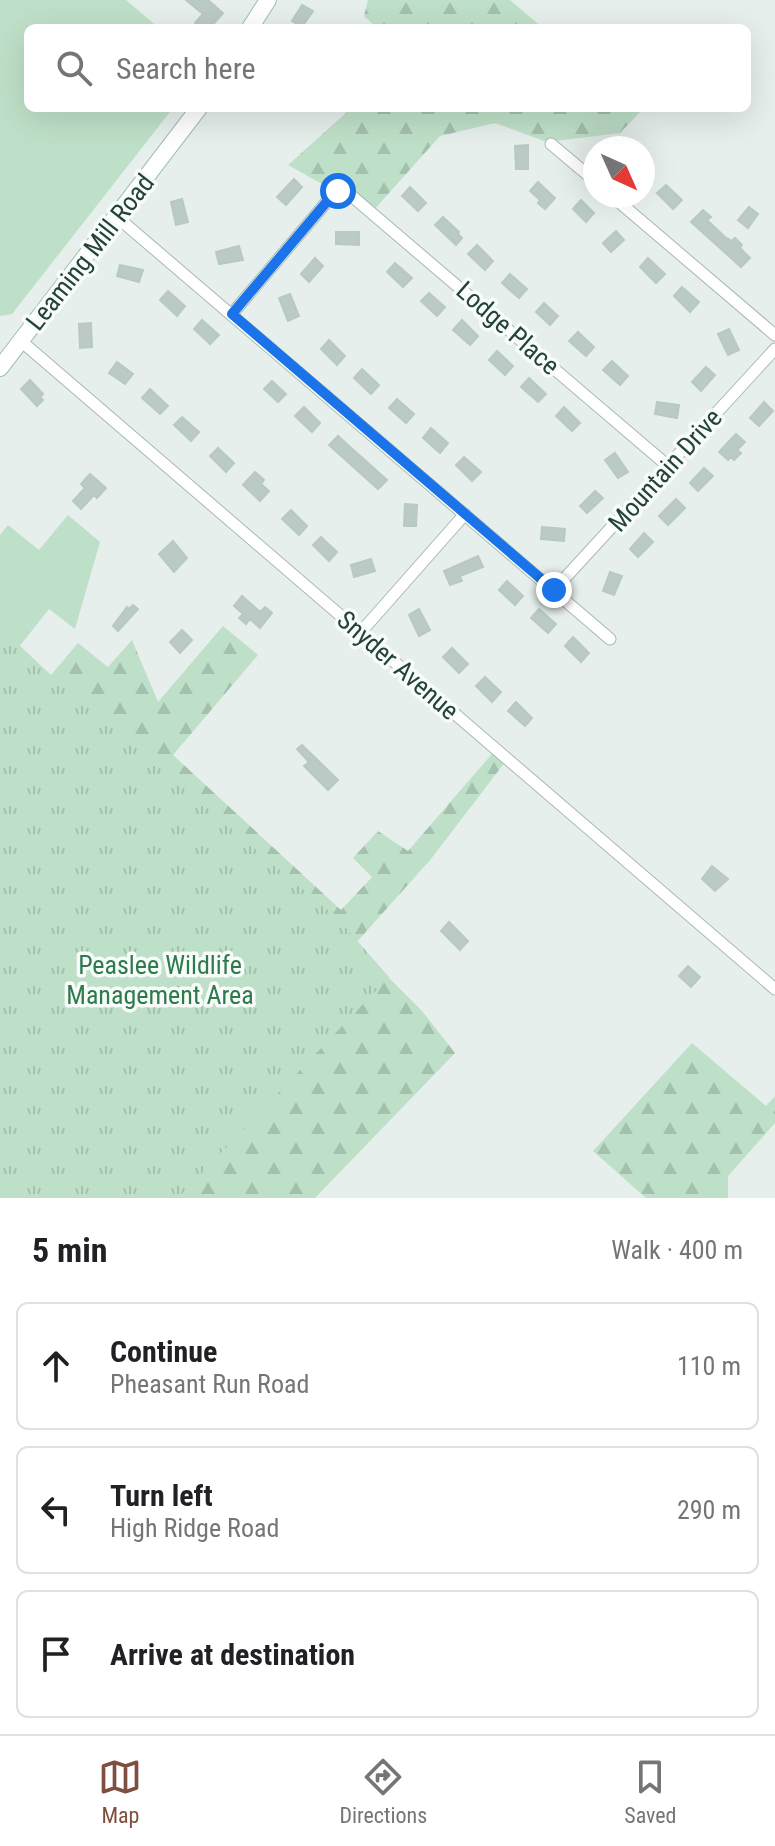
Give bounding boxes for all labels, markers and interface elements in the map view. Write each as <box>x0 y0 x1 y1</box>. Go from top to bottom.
search box <box>24 24 751 112</box>
icon: search <box>52 46 96 90</box>
text: Search here <box>116 51 256 86</box>
north arrow <box>583 136 655 208</box>
street label: Leaming Mill Road <box>20 168 160 336</box>
route start <box>320 173 356 209</box>
street label: Lodge Place <box>450 275 566 381</box>
street label: Mountain Drive <box>602 403 728 537</box>
route end <box>536 572 572 608</box>
street label: Snyder Avenue <box>331 604 465 726</box>
park label: Peaslee Wildlife Management Area <box>66 950 254 1010</box>
text: 5 min <box>32 1230 108 1270</box>
text: Walk · 400 m <box>611 1235 743 1265</box>
text: Continue <box>110 1334 217 1369</box>
icon: ahead <box>34 1344 78 1388</box>
text: 110 m <box>677 1351 741 1381</box>
text: Pheasant Run Road <box>110 1369 309 1399</box>
text: Turn left <box>110 1478 213 1513</box>
icon: left <box>34 1488 78 1532</box>
text: 290 m <box>677 1495 741 1525</box>
text: High Ridge Road <box>110 1513 279 1543</box>
icon: arrive <box>34 1632 78 1676</box>
text: Arrive at destination <box>110 1637 355 1672</box>
tab: Map <box>98 1755 142 1828</box>
tab: Directions <box>339 1755 427 1828</box>
tab: Saved <box>624 1755 677 1828</box>

